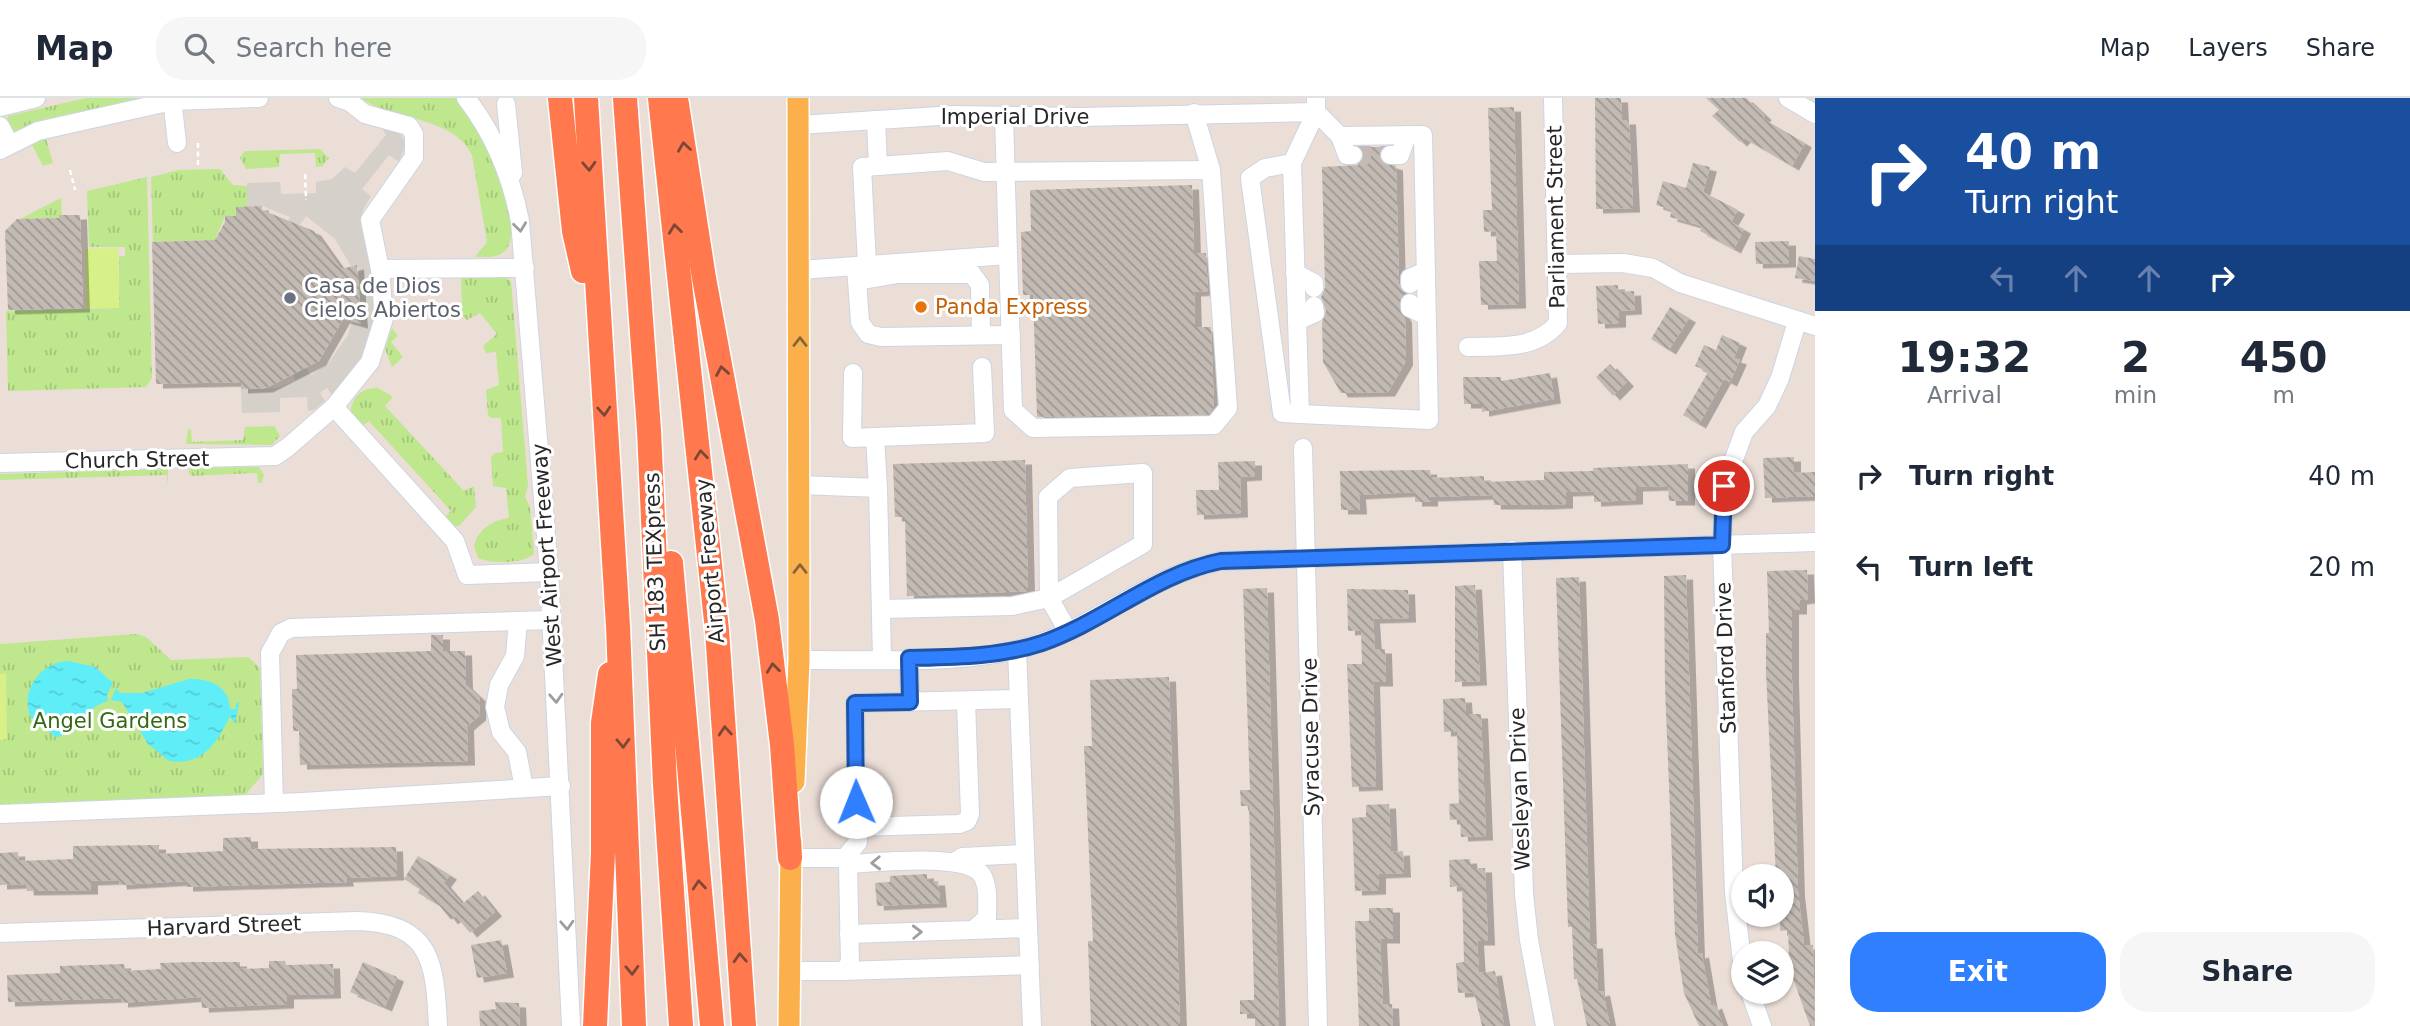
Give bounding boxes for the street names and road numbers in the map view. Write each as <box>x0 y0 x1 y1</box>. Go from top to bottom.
street label: Imperial Drive <box>941 105 1089 129</box>
street label: Parliament Street <box>1542 125 1570 309</box>
street label: West Airport Freeway <box>527 442 567 668</box>
street label: Church Street <box>64 447 210 473</box>
street label: SH 183 TEXpress <box>640 472 670 652</box>
street label: Airport Freeway <box>691 477 729 645</box>
street label: Stanford Drive <box>1711 582 1741 734</box>
street label: Syracuse Drive <box>1298 657 1324 817</box>
street label: Wesleyan Drive <box>1505 707 1535 871</box>
street label: Harvard Street <box>146 911 302 941</box>

